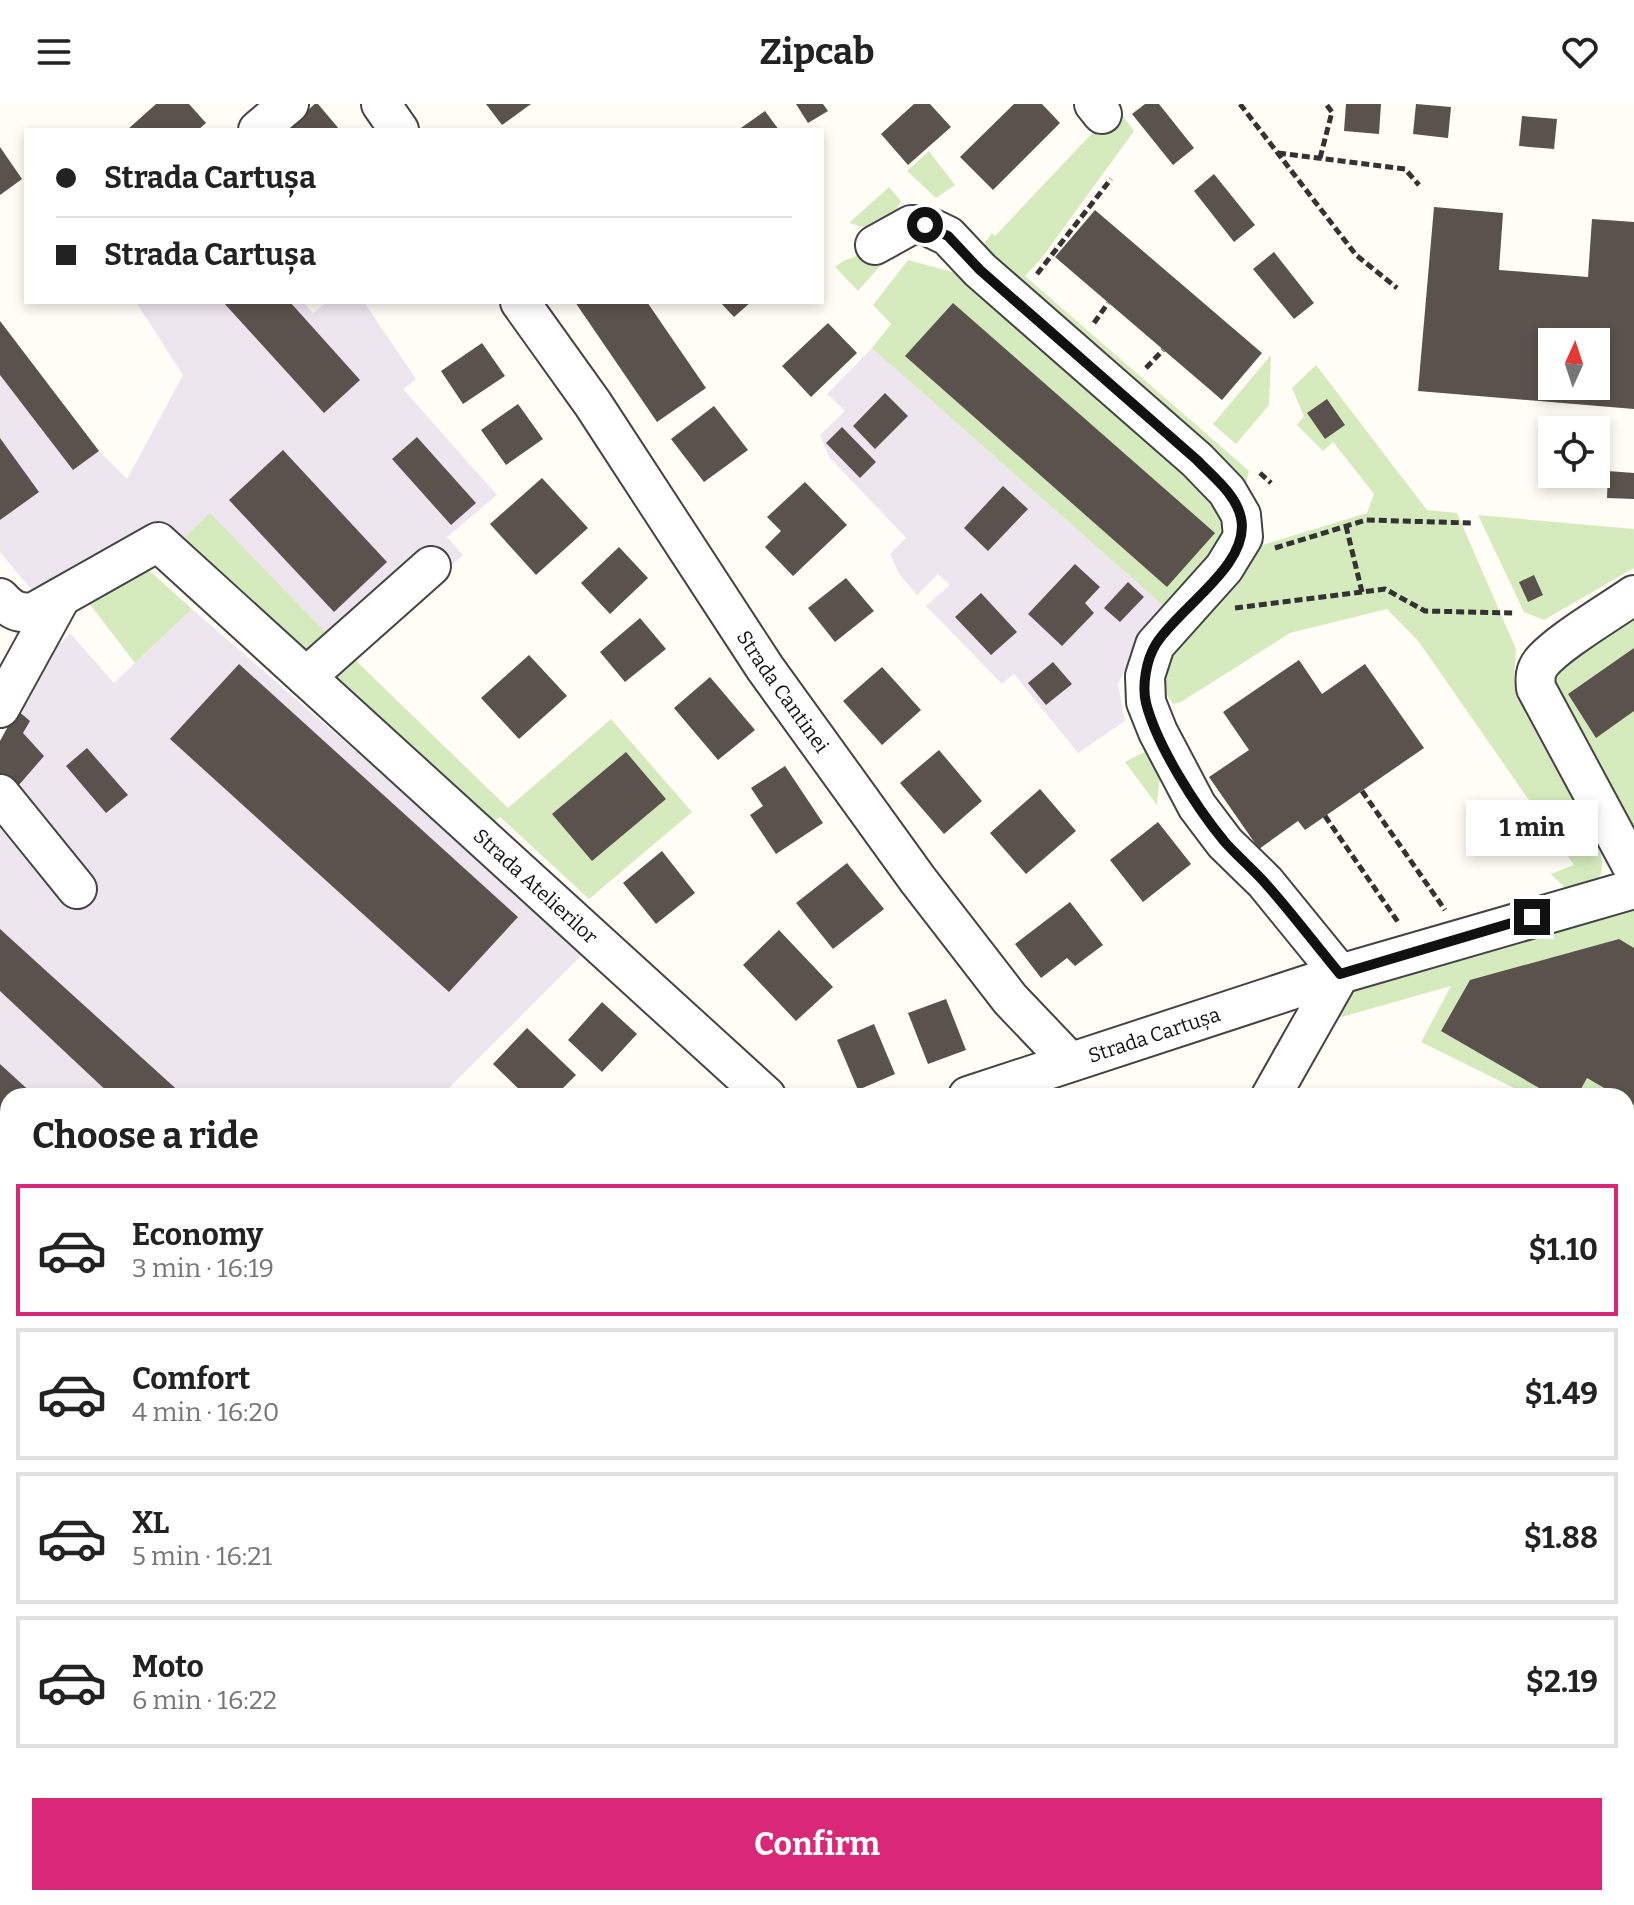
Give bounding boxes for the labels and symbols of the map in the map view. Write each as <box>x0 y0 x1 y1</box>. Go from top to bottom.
route start <box>907 207 943 243</box>
north arrow <box>1538 328 1610 400</box>
street label: Strada Cantinei <box>732 626 834 757</box>
callout: 1 min <box>1466 801 1598 857</box>
street label: Strada Atelierilor <box>469 824 603 949</box>
route end <box>1514 899 1550 935</box>
street label: Strada Cartușa <box>1085 1002 1223 1068</box>

